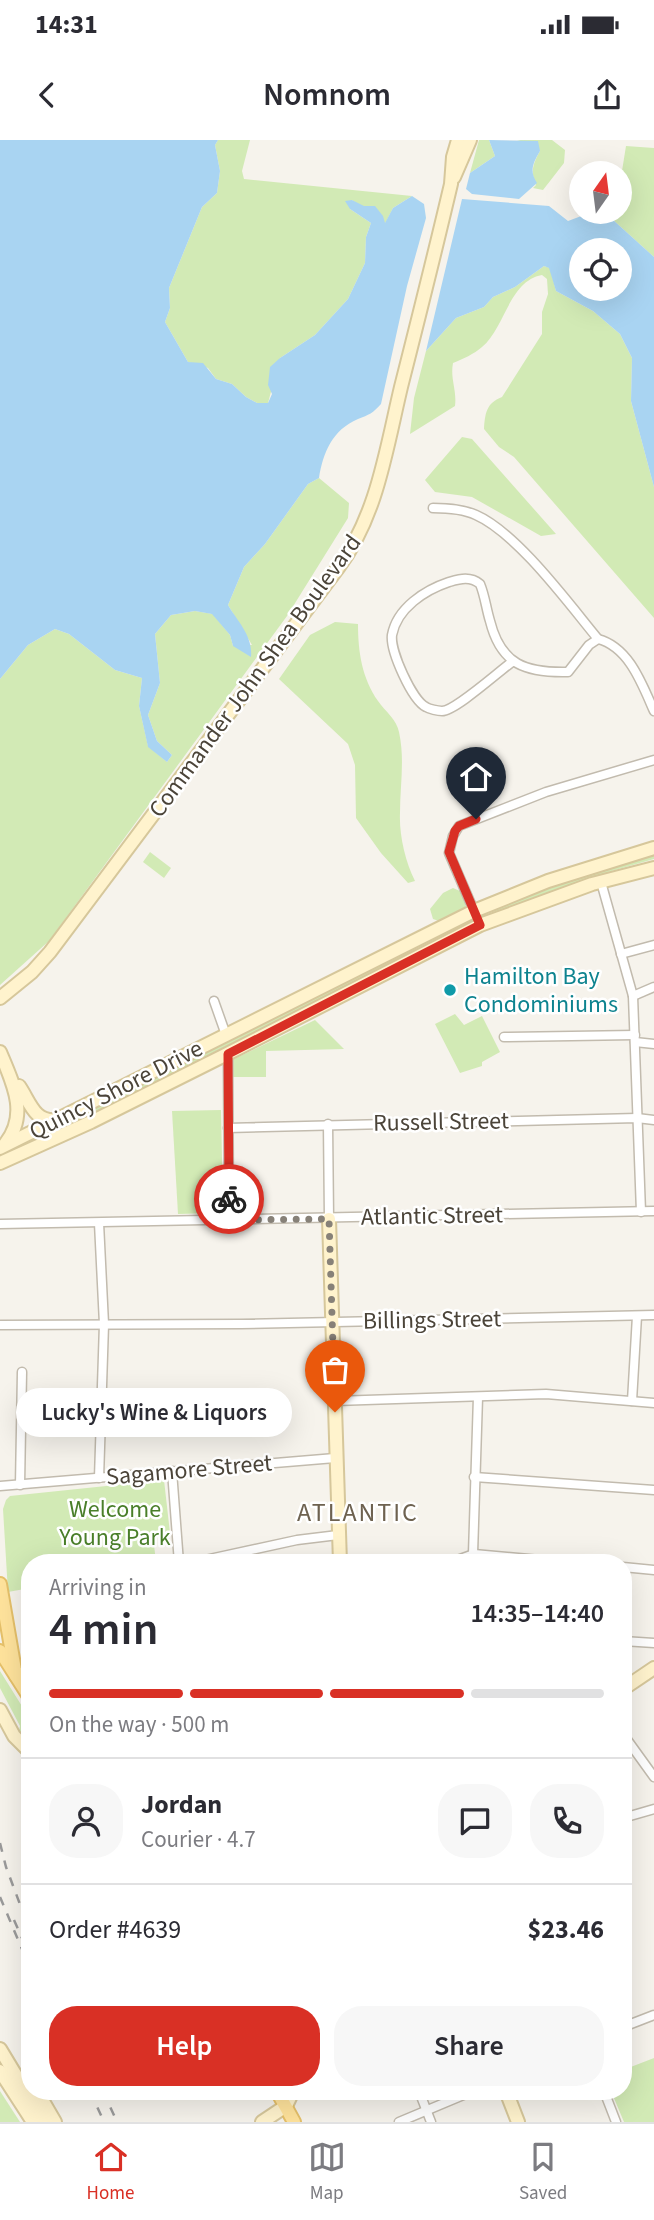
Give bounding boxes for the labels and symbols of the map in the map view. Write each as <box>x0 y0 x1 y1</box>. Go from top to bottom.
north arrow <box>569 161 632 224</box>
street label: Commander John Shea Boulevard <box>140 527 370 825</box>
pin <box>446 747 506 819</box>
place label: Hamilton Bay Condominiums <box>464 959 618 1022</box>
marker: Hamilton Bay Condominiums <box>442 982 458 998</box>
street label: Quincy Shore Drive <box>23 1031 209 1149</box>
street label: Russell Street <box>373 1103 509 1141</box>
courier <box>194 1164 264 1234</box>
street label: Atlantic Street <box>361 1197 503 1235</box>
street label: Billings Street <box>363 1301 501 1339</box>
pin <box>305 1340 365 1412</box>
callout: Lucky's Wine & Liquors <box>16 1388 293 1436</box>
street label: Sagamore Street <box>105 1445 273 1495</box>
park label: Welcome Young Park <box>58 1492 171 1555</box>
district label: ATLANTIC <box>297 1494 419 1531</box>

